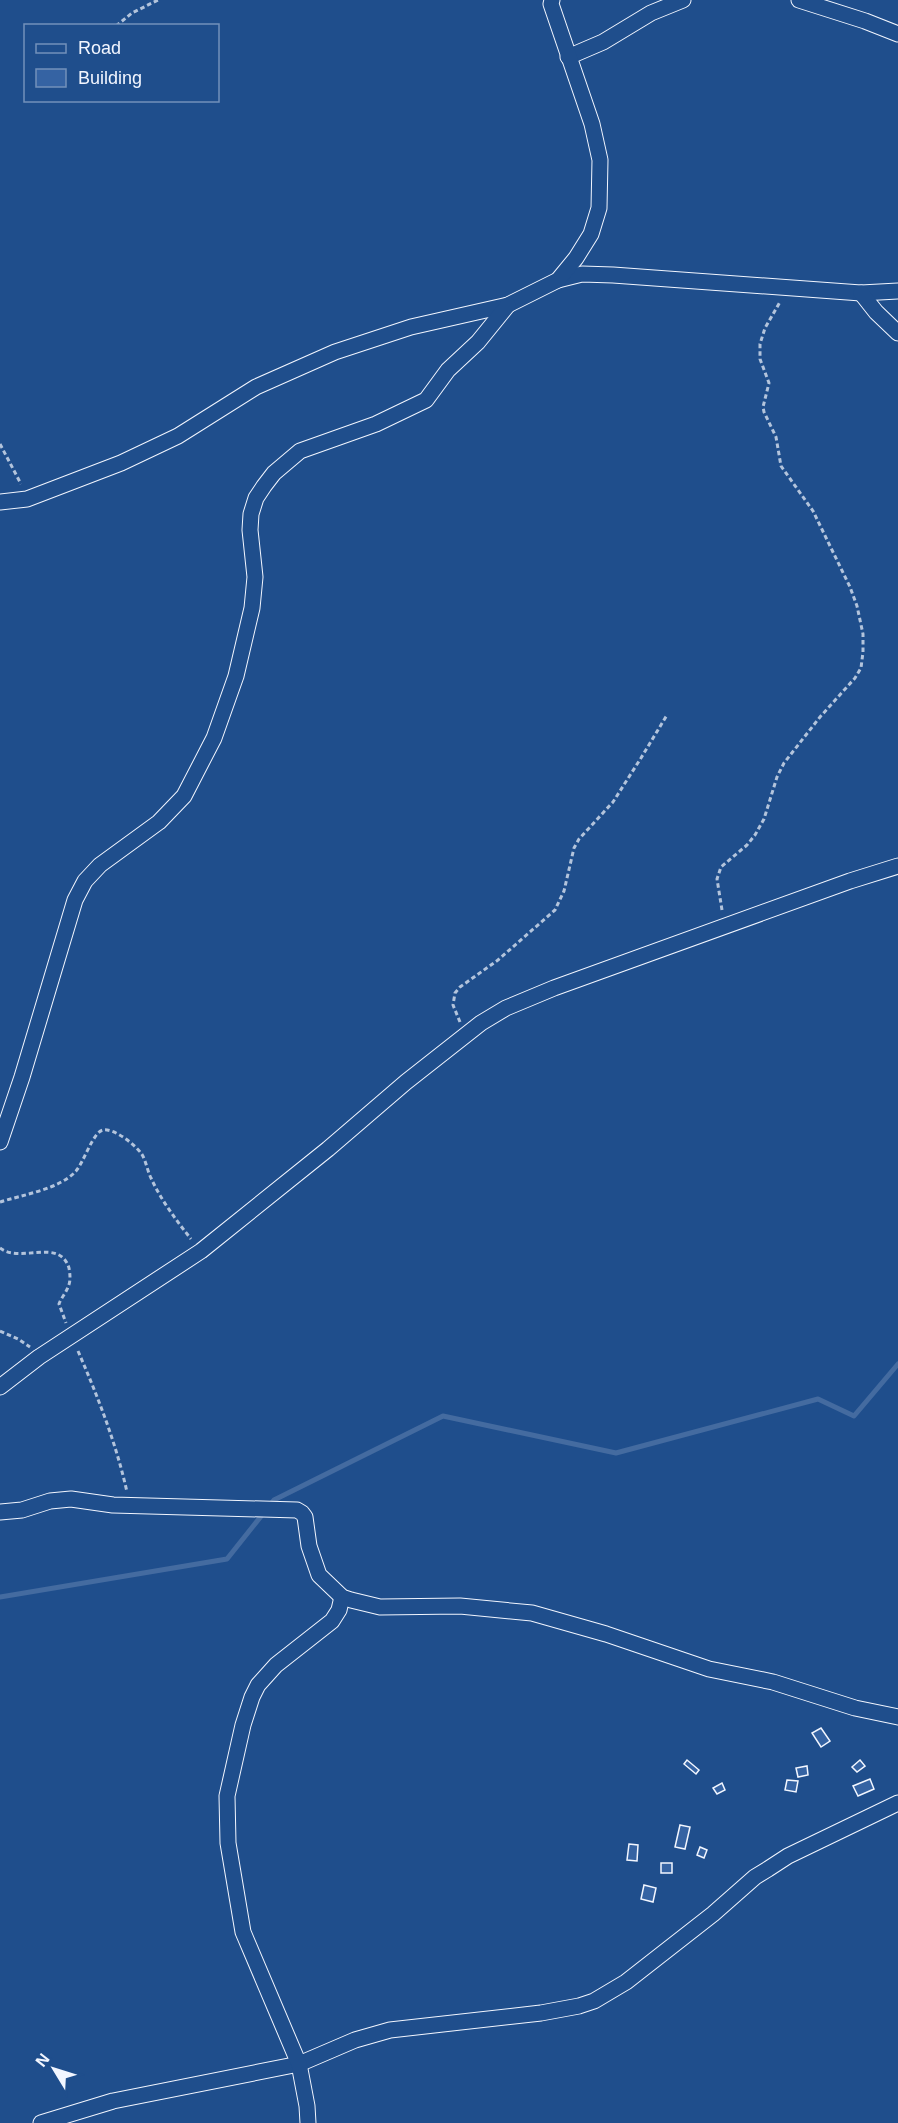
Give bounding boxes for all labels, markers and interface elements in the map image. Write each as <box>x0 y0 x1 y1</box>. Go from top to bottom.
legend <box>24 24 219 102</box>
text: Road <box>78 38 121 58</box>
text: Building <box>78 68 142 88</box>
north arrow <box>24 2039 84 2099</box>
text: N <box>32 2050 53 2070</box>

